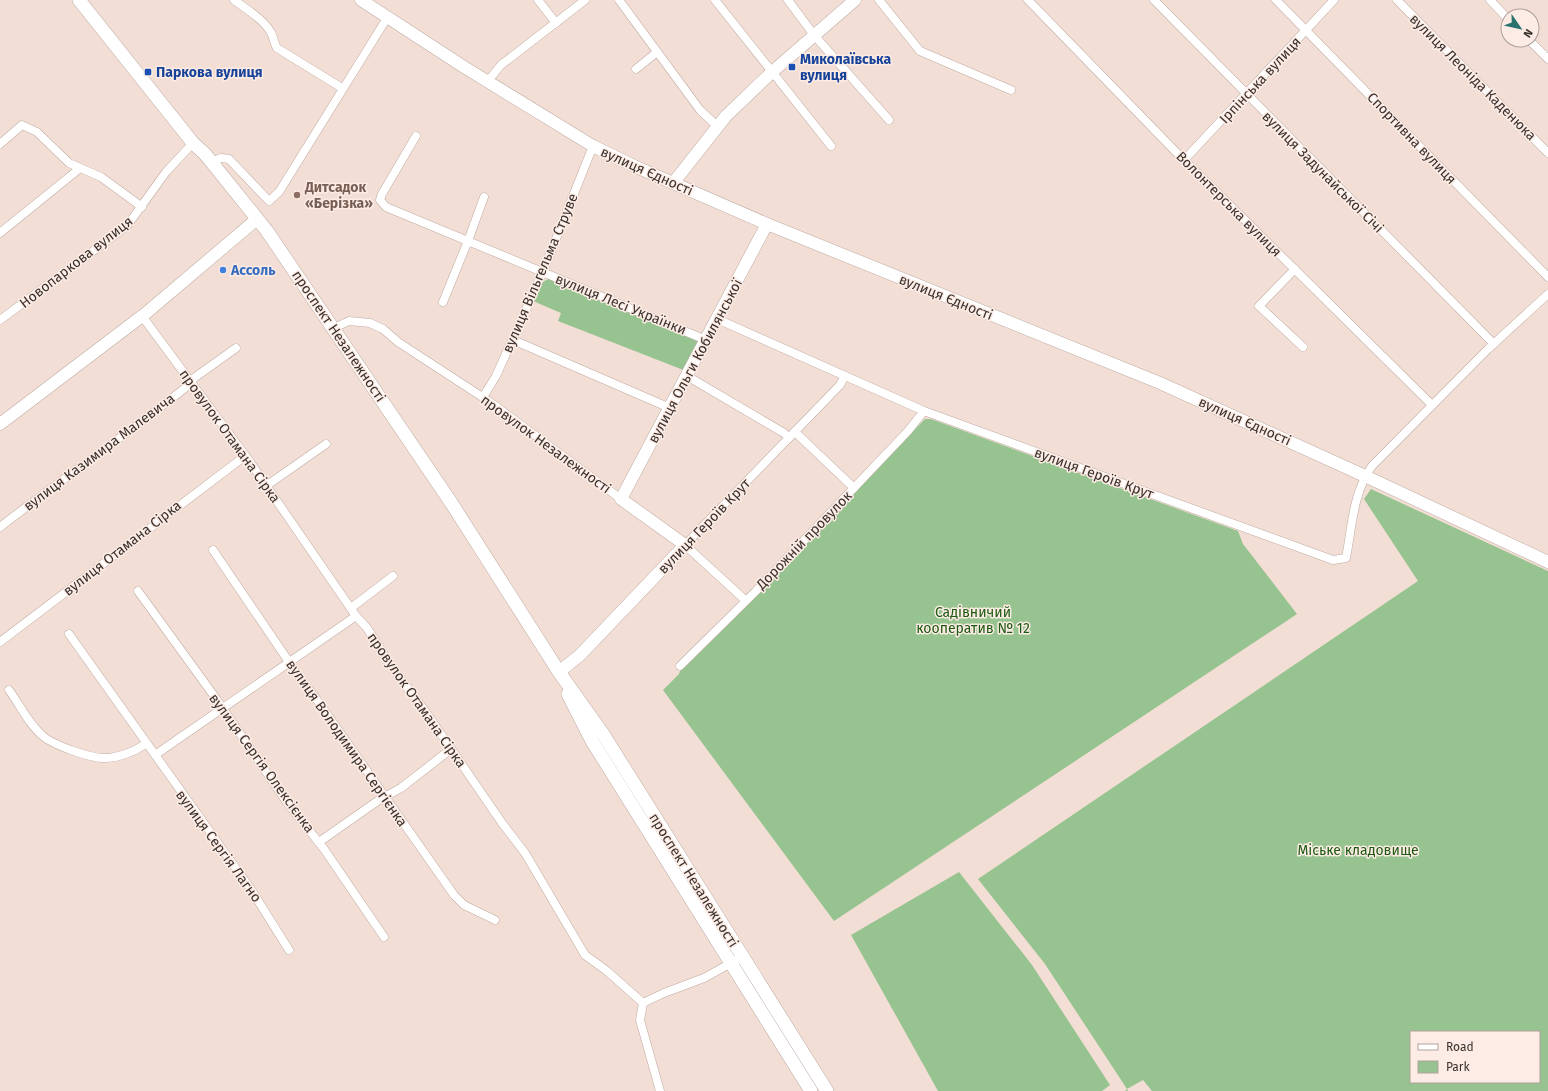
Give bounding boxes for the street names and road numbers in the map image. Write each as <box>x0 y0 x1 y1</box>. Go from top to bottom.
street label: вулиця Леоніда Каденюка <box>1406 11 1539 144</box>
street label: Ірпінська вулиця <box>1216 34 1305 127</box>
street label: Спортивна вулиця <box>1363 89 1460 188</box>
street label: вулиця Задунайської Січі <box>1258 108 1387 237</box>
street label: вулиця Єдності <box>598 143 696 199</box>
street label: Волонтерська вулиця <box>1172 148 1285 261</box>
street label: вулиця Вільгельма Струве <box>499 191 582 355</box>
street label: Новопаркова вулиця <box>16 213 136 312</box>
street label: проспект Незалежності <box>288 267 389 405</box>
street label: вулиця Лесі Українки <box>553 270 689 339</box>
street label: вулиця Єдності <box>896 271 995 324</box>
street label: вулиця Ольги Кобилянської <box>645 275 747 446</box>
street label: провулок Отамана Сірка <box>175 366 284 506</box>
street label: вулиця Казимира Малевича <box>20 390 178 515</box>
street label: провулок Незалежності <box>477 391 614 497</box>
street label: вулиця Єдності <box>1196 393 1294 449</box>
street label: вулиця Героїв Крут <box>1032 444 1156 503</box>
street label: вулиця Героїв Крут <box>655 475 755 577</box>
street label: Дорожній провулок <box>752 487 856 594</box>
street label: вулиця Отамана Сірка <box>60 497 185 600</box>
street label: провулок Отамана Сірка <box>363 630 470 771</box>
street label: вулиця Володимира Сергієнка <box>282 657 411 830</box>
street label: вулиця Сергія Олексієнка <box>205 690 318 836</box>
street label: вулиця Сергія Лагно <box>172 787 265 906</box>
street label: проспект Незалежності <box>645 810 742 950</box>

